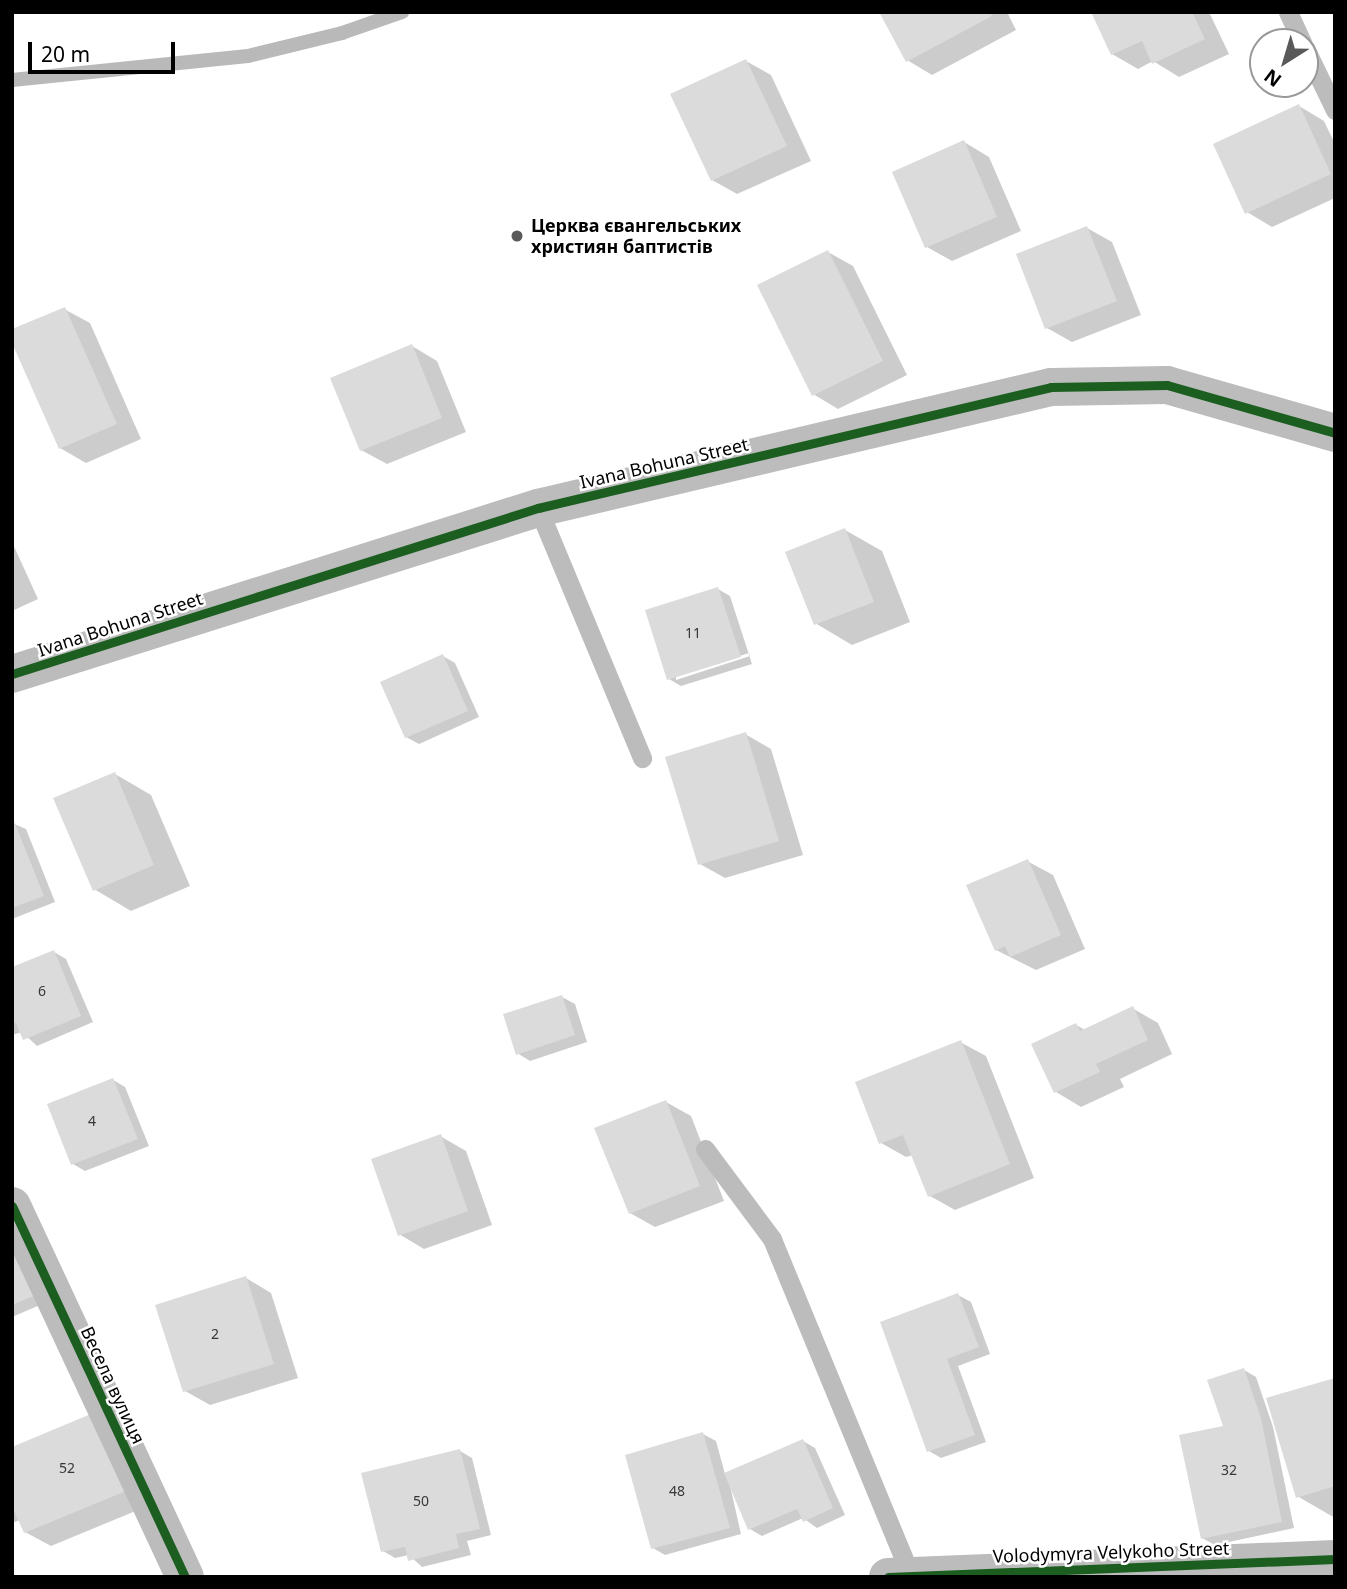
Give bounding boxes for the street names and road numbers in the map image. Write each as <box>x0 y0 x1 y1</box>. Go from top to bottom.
street label: Ivana Bohuna Street <box>578 433 750 493</box>
street label: Ivana Bohuna Street <box>35 587 205 661</box>
street label: Весела вулиця <box>76 1323 150 1447</box>
street label: Volodymyra Velykoho Street <box>992 1537 1230 1567</box>

